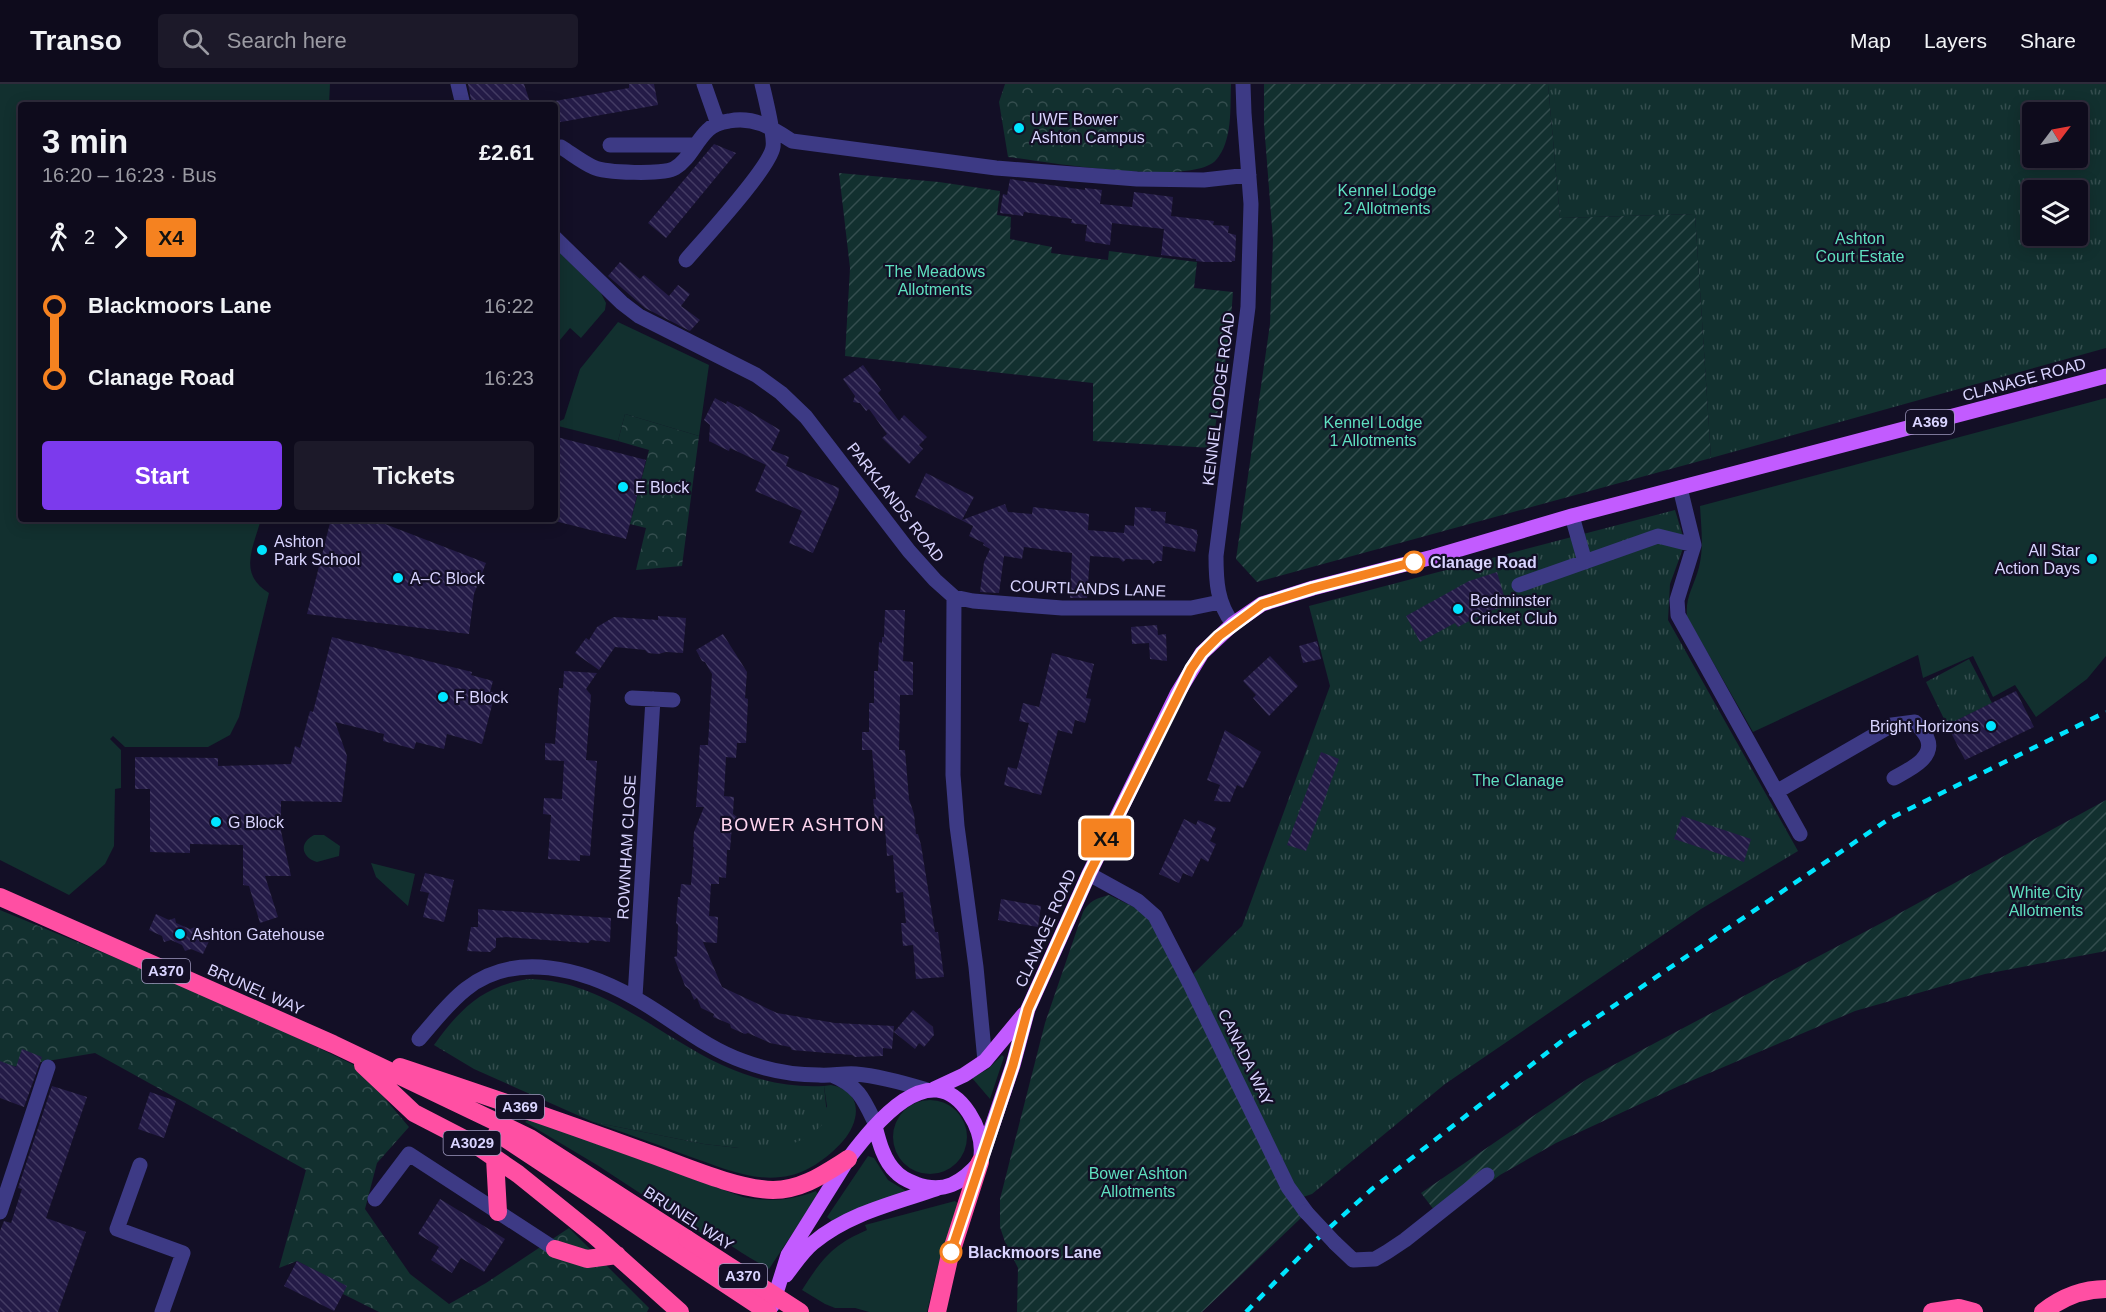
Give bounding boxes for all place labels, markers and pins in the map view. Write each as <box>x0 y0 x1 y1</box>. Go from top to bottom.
place label: UWE Bower Ashton Campus <box>1031 111 1145 146</box>
marker: UWE Bower Ashton Campus <box>1012 121 1026 135</box>
place label: E Block <box>635 479 690 496</box>
marker: E Block <box>616 480 630 494</box>
place label: Ashton Park School <box>274 533 360 568</box>
place label: All Star Action Days <box>1995 542 2081 577</box>
marker: Ashton Park School <box>255 543 269 557</box>
marker: Clanage Road <box>1403 551 1425 573</box>
marker: All Star Action Days <box>2085 552 2099 566</box>
place label: Clanage Road <box>1430 554 1537 571</box>
place label: A–C Block <box>410 570 486 587</box>
marker: A–C Block <box>391 571 405 585</box>
place label: Bedminster Cricket Club <box>1470 592 1557 627</box>
marker: Bedminster Cricket Club <box>1451 602 1465 616</box>
place label: F Block <box>455 689 509 706</box>
marker: F Block <box>436 690 450 704</box>
place label: Bright Horizons <box>1870 718 1979 735</box>
marker: Bright Horizons <box>1984 719 1998 733</box>
place label: G Block <box>228 814 285 831</box>
marker: G Block <box>209 815 223 829</box>
place label: Ashton Gatehouse <box>192 926 325 943</box>
marker: Ashton Gatehouse <box>173 927 187 941</box>
marker: Blackmoors Lane <box>940 1241 962 1263</box>
place label: Blackmoors Lane <box>968 1244 1101 1261</box>

